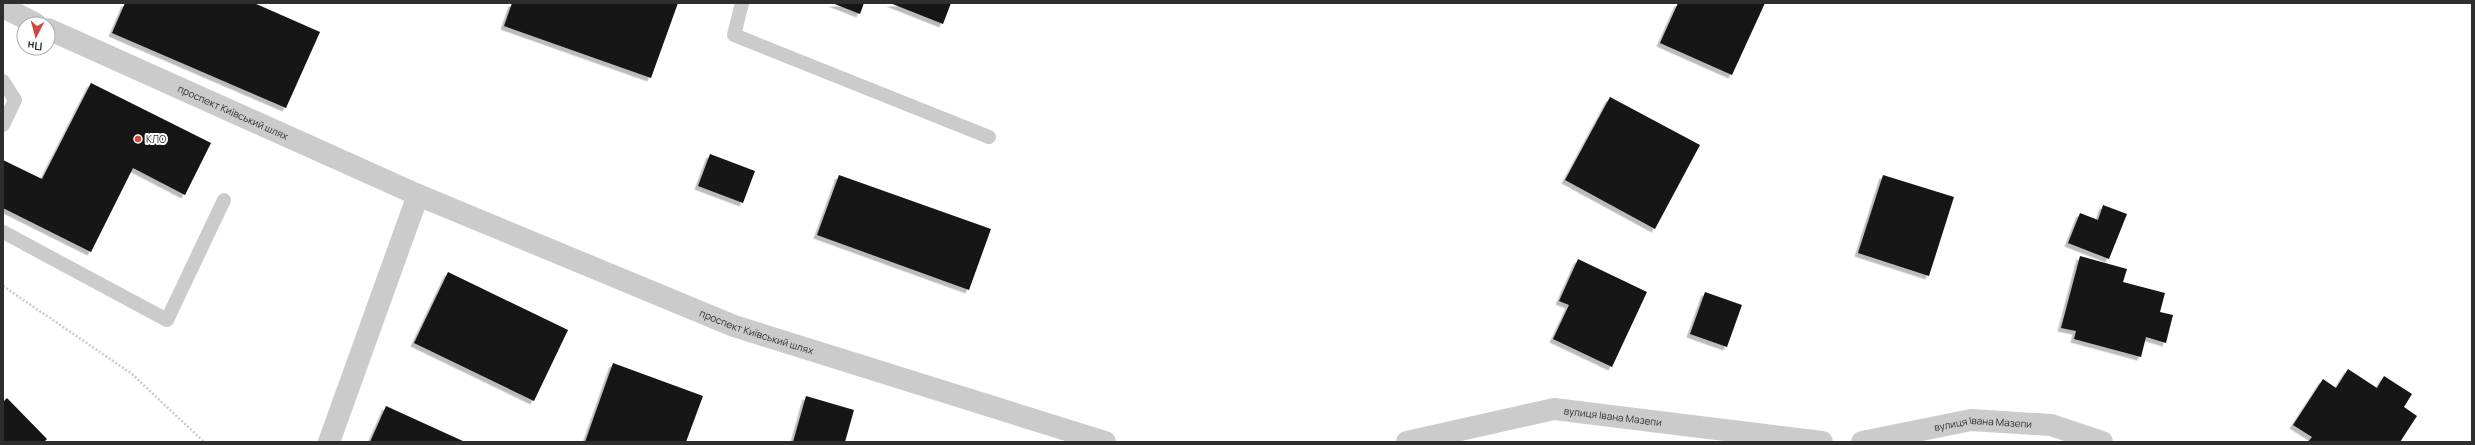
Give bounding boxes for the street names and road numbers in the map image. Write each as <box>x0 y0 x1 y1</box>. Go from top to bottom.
street label: проспект Київський шлях <box>176 81 291 143</box>
street label: проспект Київський шлях <box>698 306 816 358</box>
street label: вулиця Івана Мазепи <box>1563 403 1663 429</box>
street label: вулиця Івана Мазепи <box>1933 413 2032 434</box>

